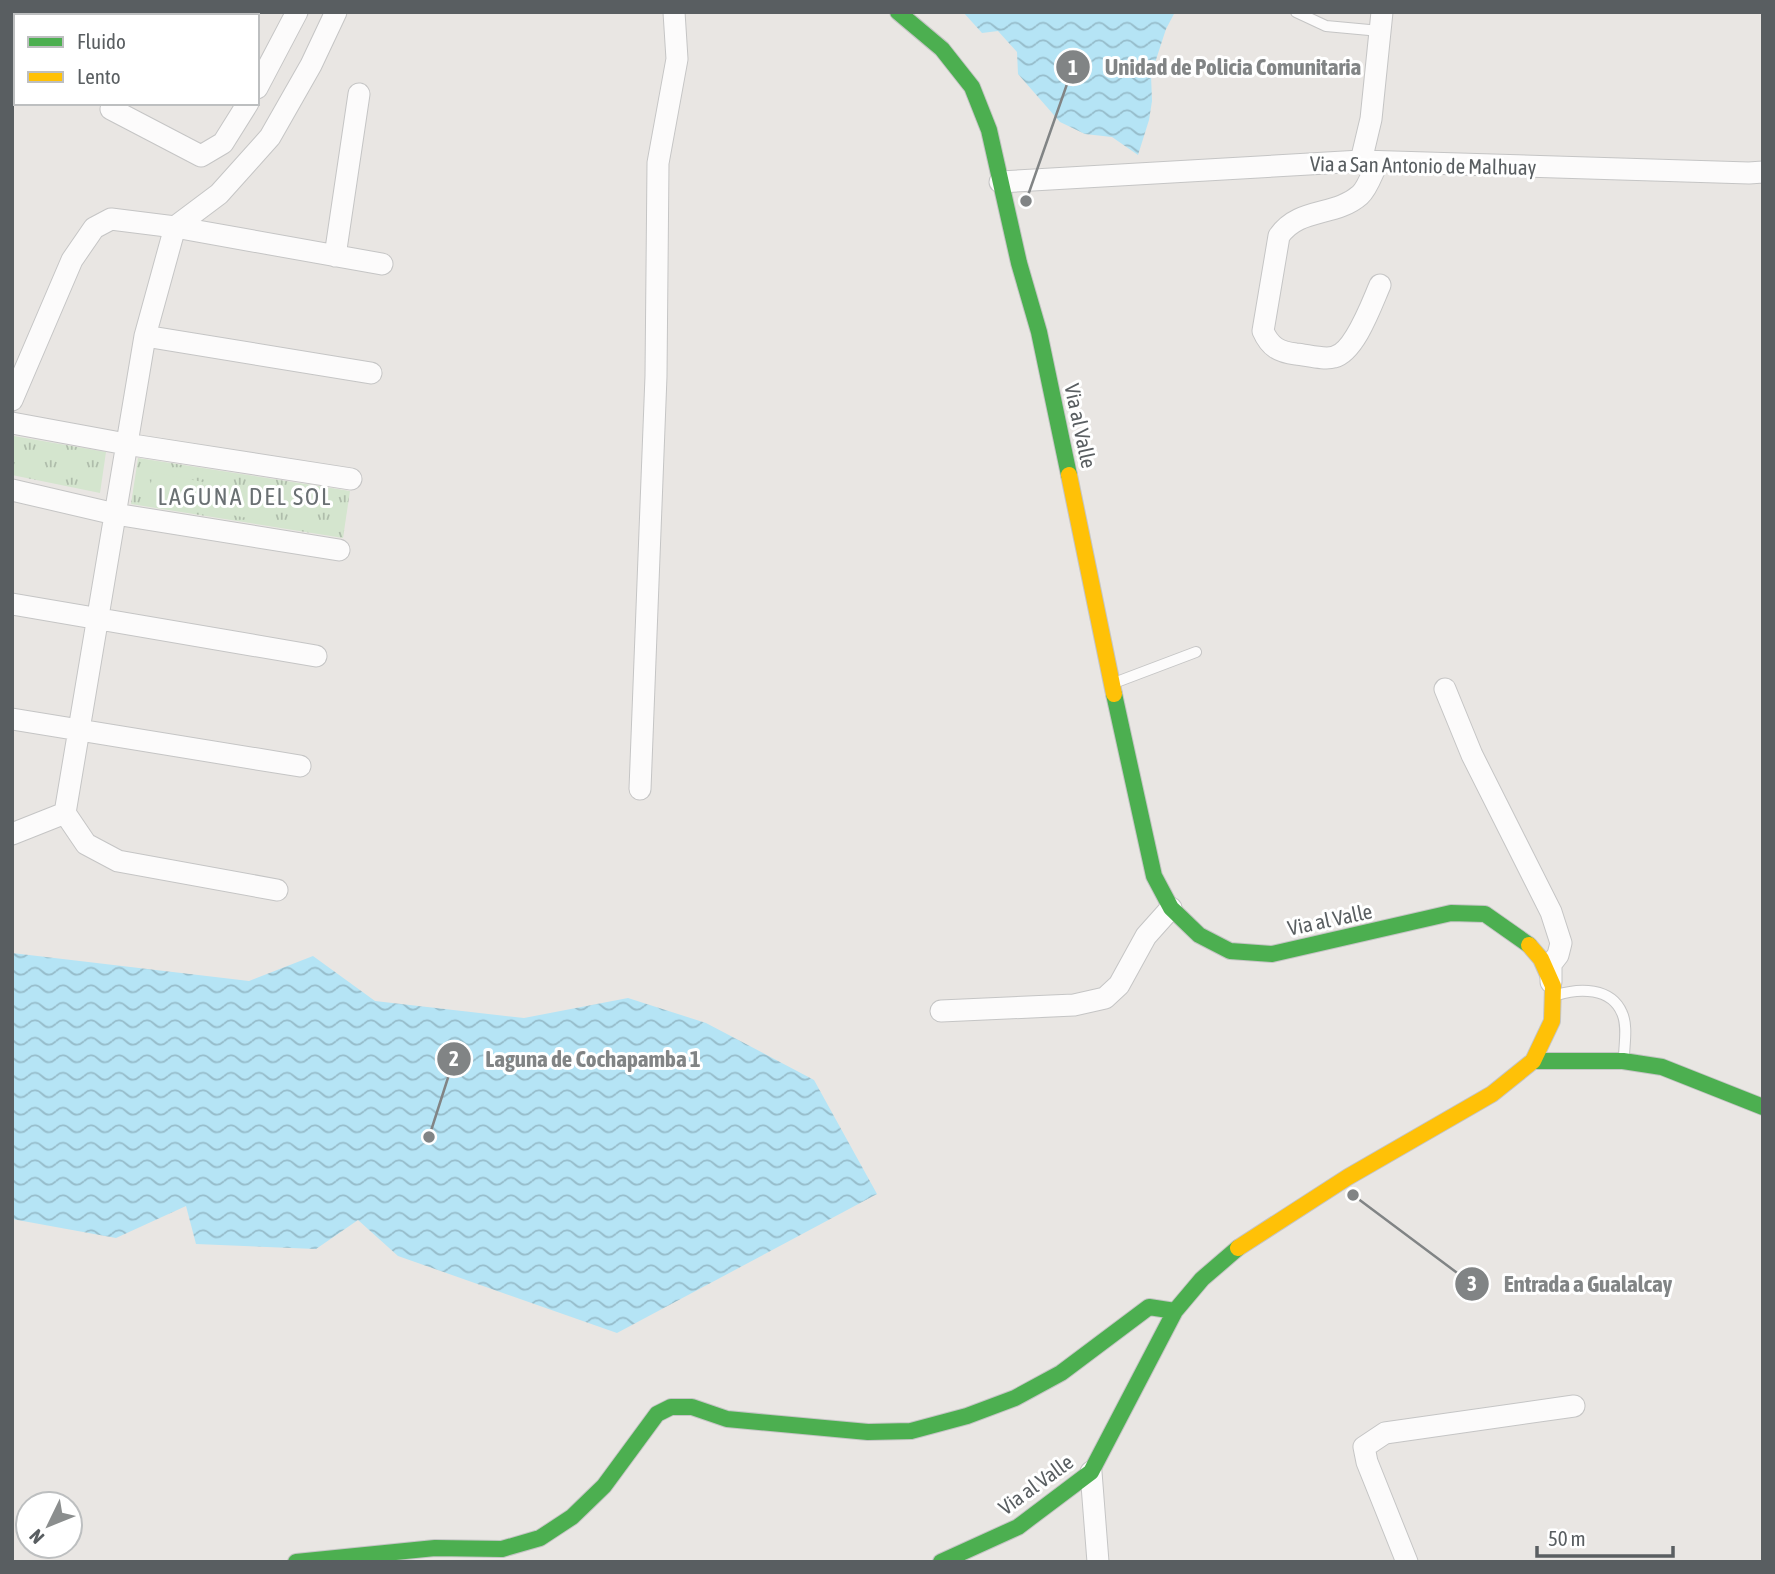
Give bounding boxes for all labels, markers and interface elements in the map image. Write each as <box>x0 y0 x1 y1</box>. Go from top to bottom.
legend <box>14 14 259 105</box>
text: Fluido <box>77 29 126 53</box>
callout: Unidad de Policia Comunitaria <box>1056 45 1375 89</box>
text: Unidad de Policia Comunitaria <box>1105 54 1362 80</box>
text: 1 <box>1068 55 1078 79</box>
text: Lento <box>77 64 121 88</box>
street label: Via a San Antonio de Malhuay <box>1310 151 1537 179</box>
street label: Via al Valle <box>1060 381 1102 470</box>
district label: LAGUNA DEL SOL <box>158 483 332 510</box>
street label: Via al Valle <box>1285 898 1374 940</box>
callout: Laguna de Cochapamba 1 <box>436 1037 714 1081</box>
text: 2 <box>449 1046 459 1070</box>
text: Laguna de Cochapamba 1 <box>485 1046 701 1072</box>
callout: Entrada a Gualalcay <box>1454 1262 1686 1306</box>
text: 3 <box>1467 1271 1477 1295</box>
text: Entrada a Gualalcay <box>1504 1271 1673 1297</box>
street label: Via al Valle <box>994 1449 1077 1519</box>
north arrow <box>14 1490 84 1560</box>
scale bar <box>1537 1514 1674 1558</box>
text: N <box>25 1525 48 1548</box>
text: 50 m <box>1548 1526 1586 1550</box>

